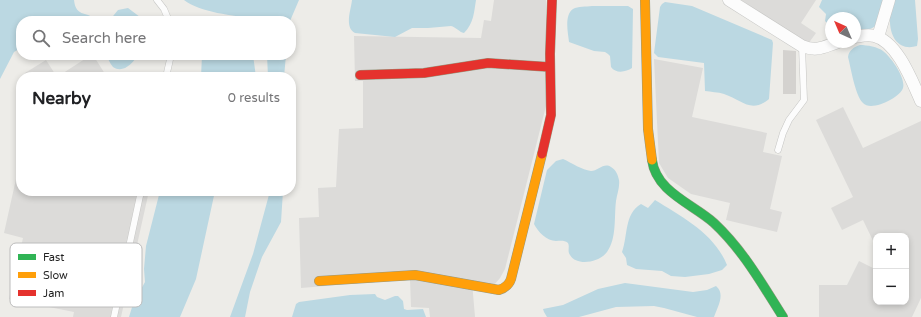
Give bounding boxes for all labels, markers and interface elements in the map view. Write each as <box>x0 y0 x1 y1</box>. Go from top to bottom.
north arrow <box>825 12 861 48</box>
search box <box>16 16 296 60</box>
icon: search <box>30 27 52 49</box>
text: Search here <box>62 29 146 47</box>
text: Nearby <box>32 88 91 109</box>
text: 0 results <box>228 90 280 106</box>
map controls <box>873 233 909 305</box>
button: + <box>873 233 909 269</box>
legend <box>10 243 142 307</box>
text: Fast <box>43 251 64 264</box>
text: Slow <box>43 269 68 282</box>
button: − <box>873 269 909 305</box>
text: Jam <box>43 287 64 300</box>

